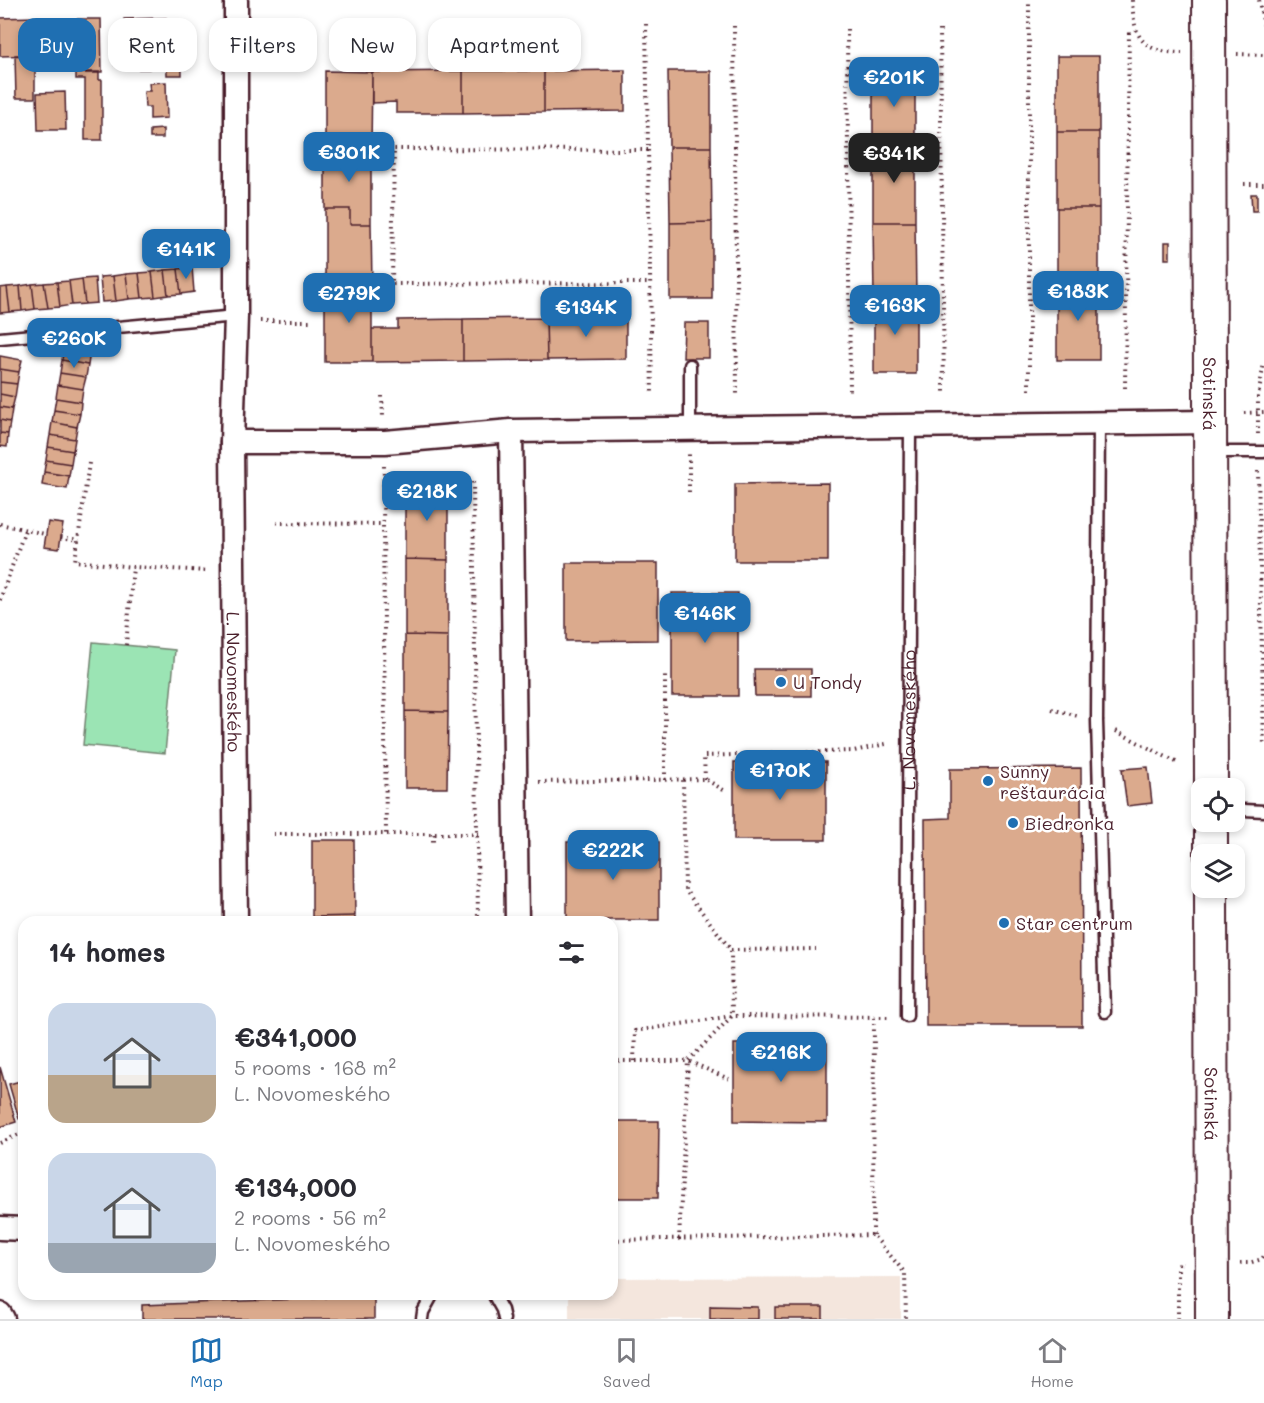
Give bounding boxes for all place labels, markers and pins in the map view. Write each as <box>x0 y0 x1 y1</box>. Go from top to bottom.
pin: €201K <box>852 57 936 108</box>
pin: €301K <box>307 132 391 183</box>
pin: €341K <box>852 133 936 184</box>
pin: €141K <box>144 229 228 280</box>
pin: €183K <box>1036 271 1120 322</box>
pin: €279K <box>307 273 391 324</box>
pin: €163K <box>853 285 937 336</box>
pin: €134K <box>544 287 628 338</box>
pin: €260K <box>32 318 116 369</box>
pin: €218K <box>385 471 469 522</box>
pin: €146K <box>663 593 747 644</box>
place label: U Tondy <box>793 670 862 694</box>
marker: U Tondy <box>774 675 788 689</box>
pin: €170K <box>738 750 822 801</box>
place label: Sunny reštaurácia <box>1000 759 1105 804</box>
marker: Sunny reštaurácia <box>981 774 995 788</box>
place label: Biedronka <box>1025 811 1115 835</box>
marker: Biedronka <box>1006 816 1020 830</box>
pin: €222K <box>571 830 655 881</box>
place label: Star centrum <box>1016 911 1133 935</box>
marker: Star centrum <box>997 916 1011 930</box>
pin: €216K <box>739 1032 823 1083</box>

